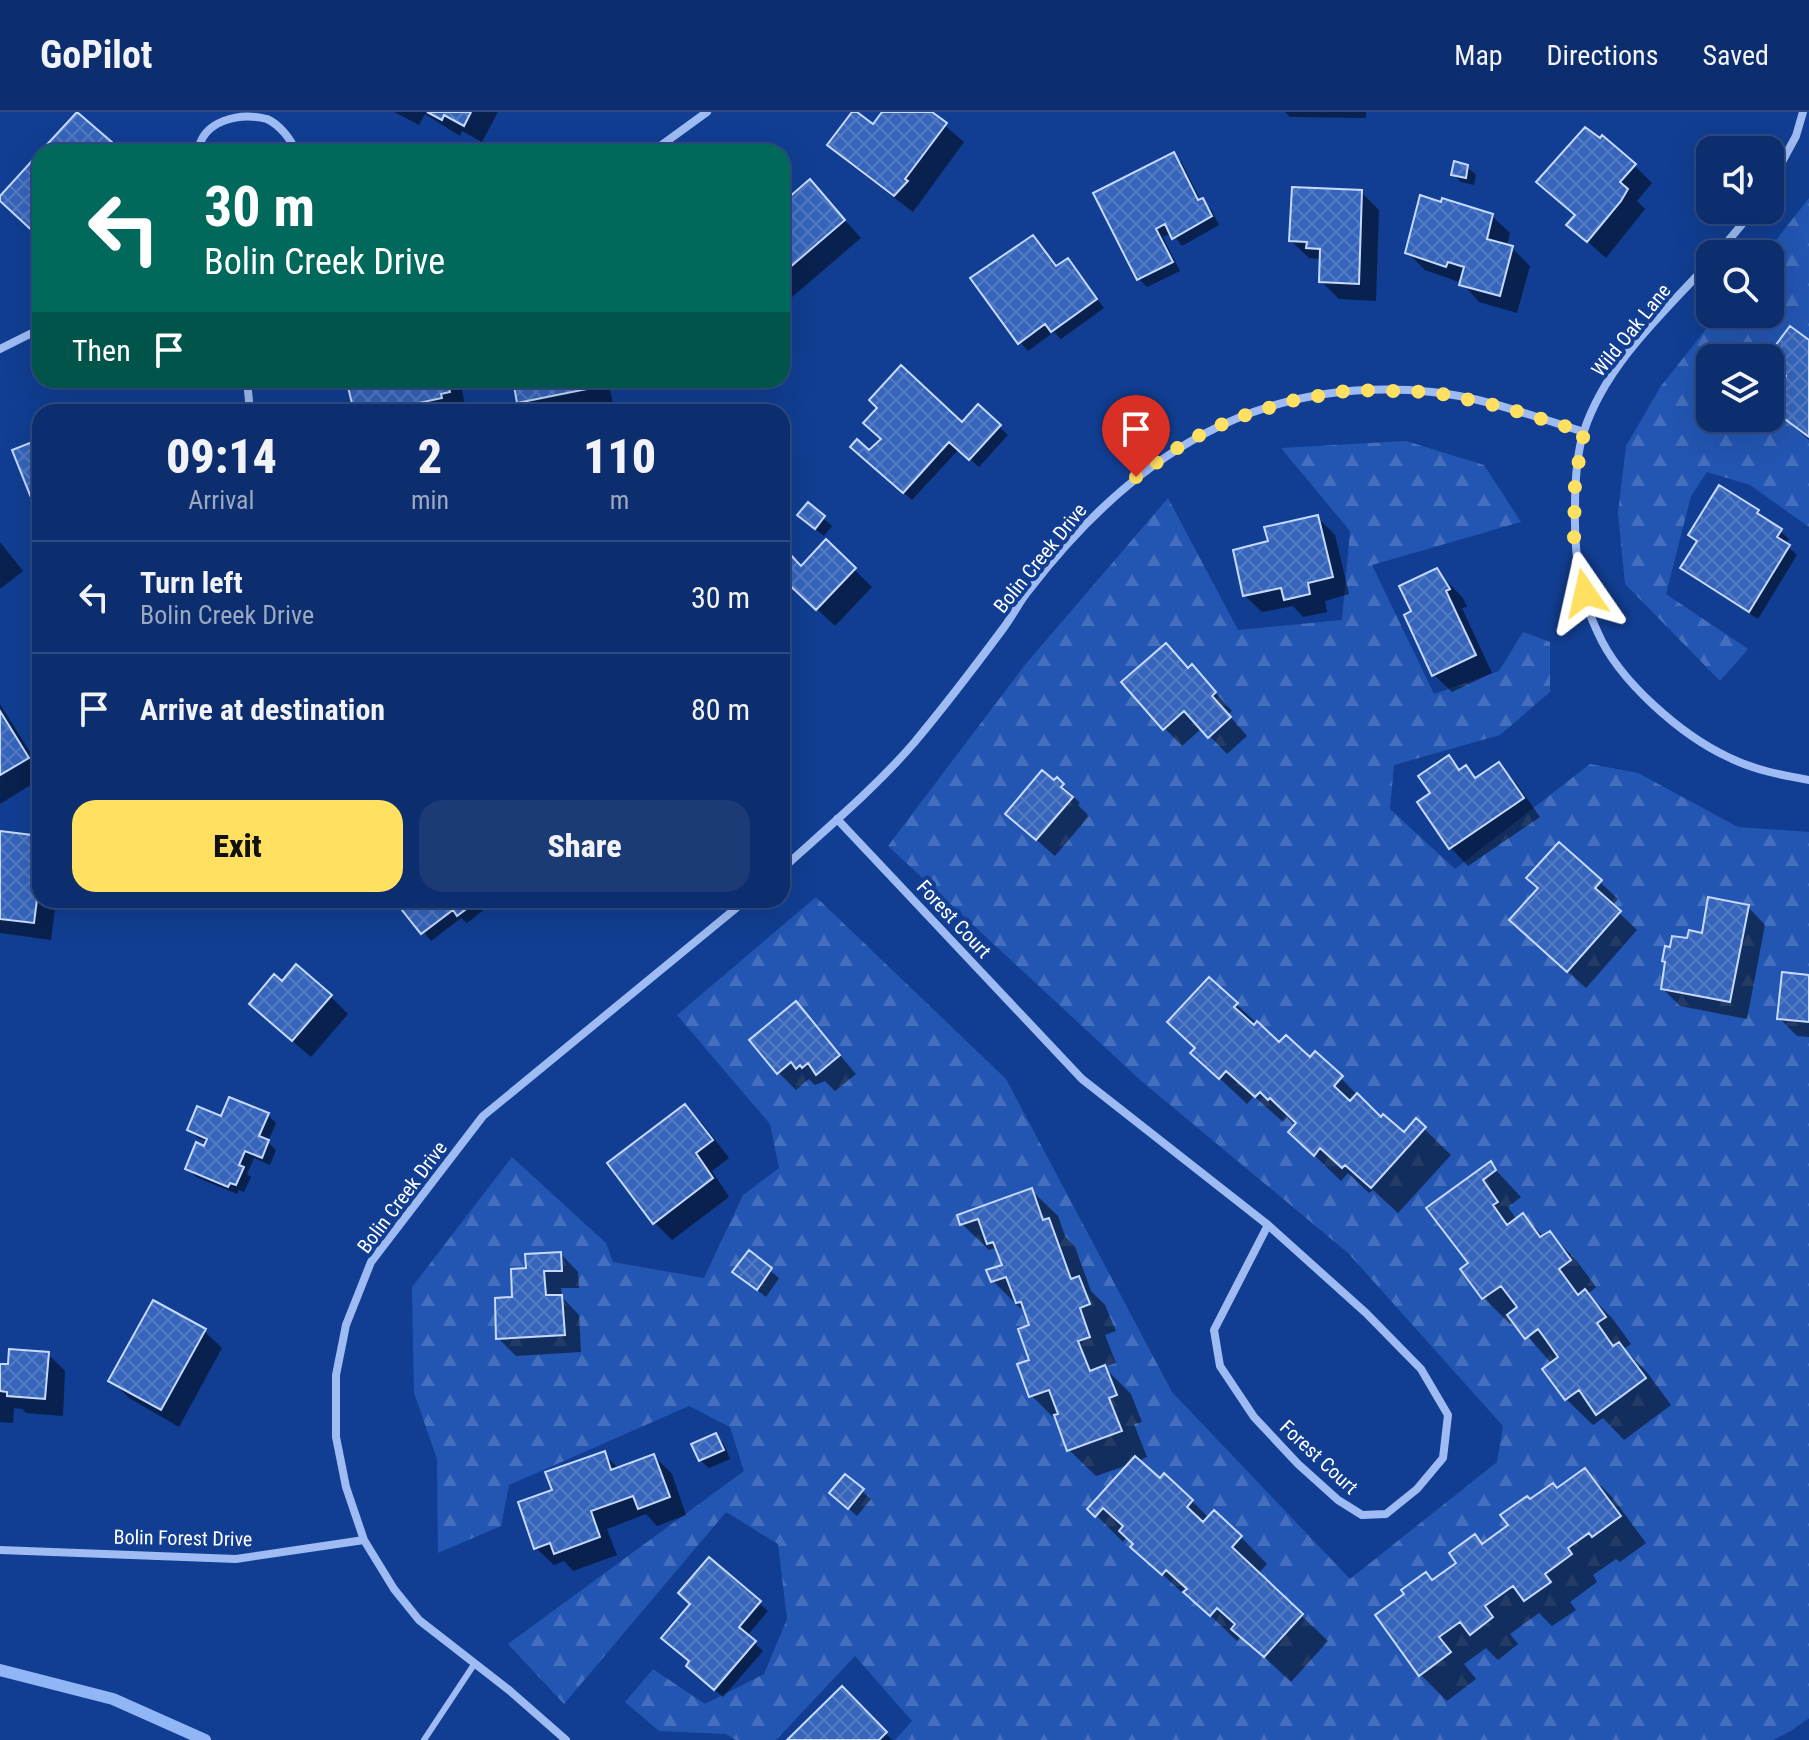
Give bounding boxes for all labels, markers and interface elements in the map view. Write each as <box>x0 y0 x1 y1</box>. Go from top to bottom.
text: GoPilot <box>40 33 152 77</box>
text: Map <box>1454 39 1503 72</box>
text: Directions <box>1547 39 1658 72</box>
text: Saved <box>1702 39 1769 72</box>
map controls <box>1696 136 1784 432</box>
button: sound <box>1696 136 1784 224</box>
text: 30 m <box>204 174 315 240</box>
icon: left <box>72 176 176 280</box>
button: search <box>1696 240 1784 328</box>
text: Bolin Creek Drive <box>204 241 445 283</box>
street label: Wild Oak Lane <box>1586 279 1676 381</box>
icon: arrive <box>147 328 191 372</box>
text: Then <box>72 333 131 368</box>
button: layers <box>1696 344 1784 432</box>
pin <box>1102 395 1170 477</box>
icon: arrive <box>1114 407 1158 451</box>
text: 09:14 <box>166 428 277 485</box>
text: 2 <box>418 428 442 485</box>
text: 110 <box>583 428 656 485</box>
text: Arrival <box>188 485 255 515</box>
text: min <box>411 485 449 515</box>
text: m <box>610 485 629 515</box>
street label: Bolin Creek Drive <box>989 498 1091 618</box>
position arrow <box>1543 551 1627 635</box>
text: Turn left <box>140 565 243 600</box>
icon: left <box>72 575 116 619</box>
text: 30 m <box>691 580 750 615</box>
text: Bolin Creek Drive <box>140 600 314 630</box>
icon: arrive <box>72 687 116 731</box>
text: Arrive at destination <box>140 692 385 727</box>
text: 80 m <box>691 692 750 727</box>
button: Exit <box>72 800 403 892</box>
button: Share <box>419 800 750 892</box>
street label: Forest Court <box>912 875 996 963</box>
street label: Bolin Creek Drive <box>352 1136 452 1258</box>
street label: Forest Court <box>1275 1415 1363 1499</box>
street label: Bolin Forest Drive <box>113 1525 253 1551</box>

